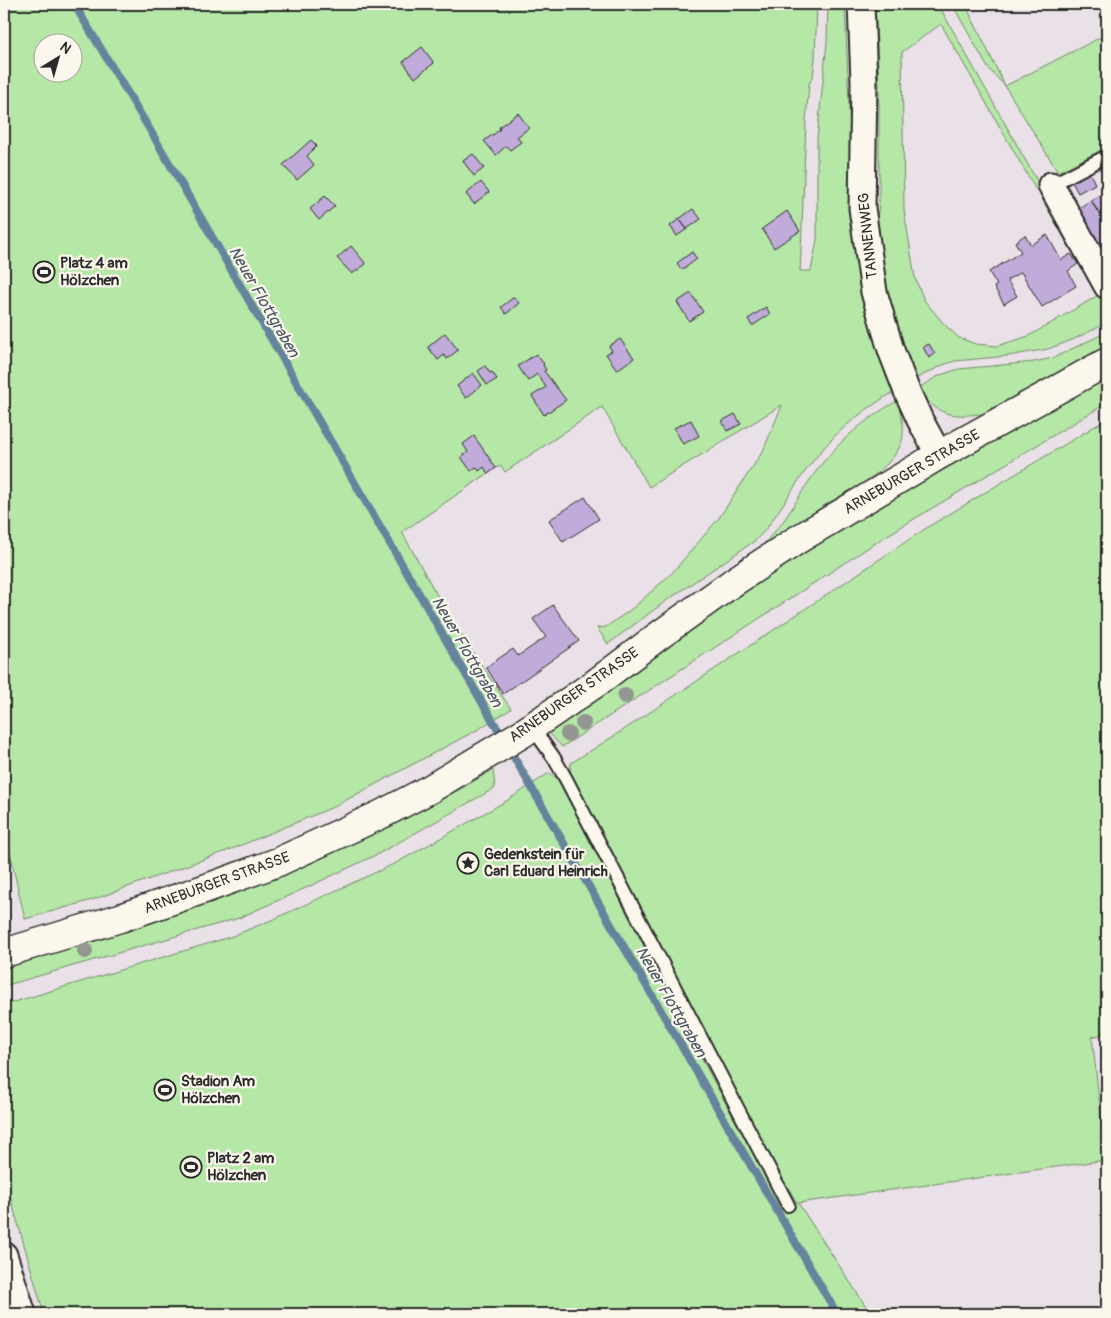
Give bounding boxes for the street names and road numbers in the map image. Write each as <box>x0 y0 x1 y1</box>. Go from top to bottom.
street label: TANNENWEG <box>854 192 882 280</box>
street label: ARNEBURGER STRASSE <box>841 425 984 519</box>
street label: ARNEBURGER STRASSE <box>506 643 643 747</box>
street label: ARNEBURGER STRASSE <box>141 848 293 918</box>

